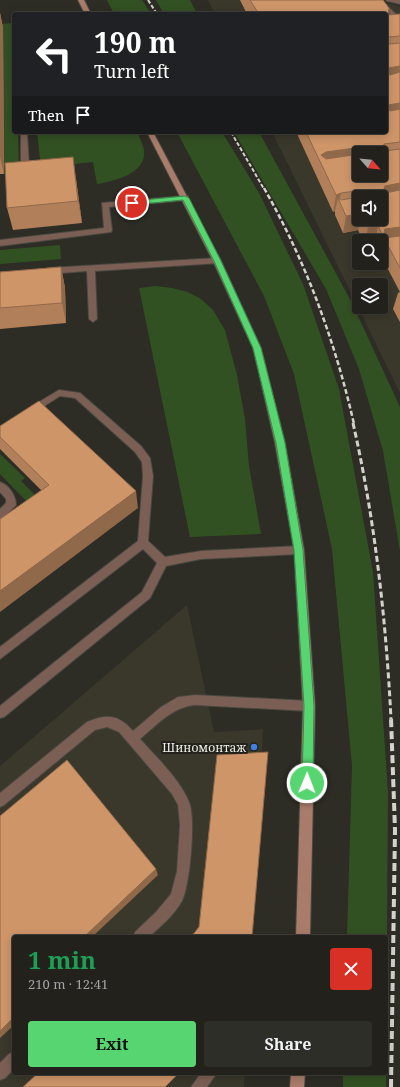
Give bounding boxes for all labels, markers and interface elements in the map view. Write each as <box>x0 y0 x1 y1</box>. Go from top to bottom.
text: 190 m <box>94 23 176 61</box>
icon: left <box>28 28 80 80</box>
text: Turn left <box>94 59 169 83</box>
icon: arrive <box>72 104 94 126</box>
text: Then <box>28 105 64 125</box>
north arrow <box>352 146 388 182</box>
map controls <box>352 146 388 314</box>
pin <box>115 186 149 220</box>
button: sound <box>352 190 388 226</box>
icon: arrive <box>121 192 143 214</box>
button: search <box>352 234 388 270</box>
button: layers <box>352 278 388 314</box>
place label: Шиномонтаж <box>162 739 246 756</box>
marker: Шиномонтаж <box>249 742 259 752</box>
position arrow <box>286 762 328 804</box>
text: 1 min <box>28 943 96 976</box>
button: close <box>330 948 372 990</box>
text: 210 m · 12:41 <box>28 975 108 993</box>
button: Exit <box>28 1021 196 1067</box>
button: Share <box>204 1021 372 1067</box>

